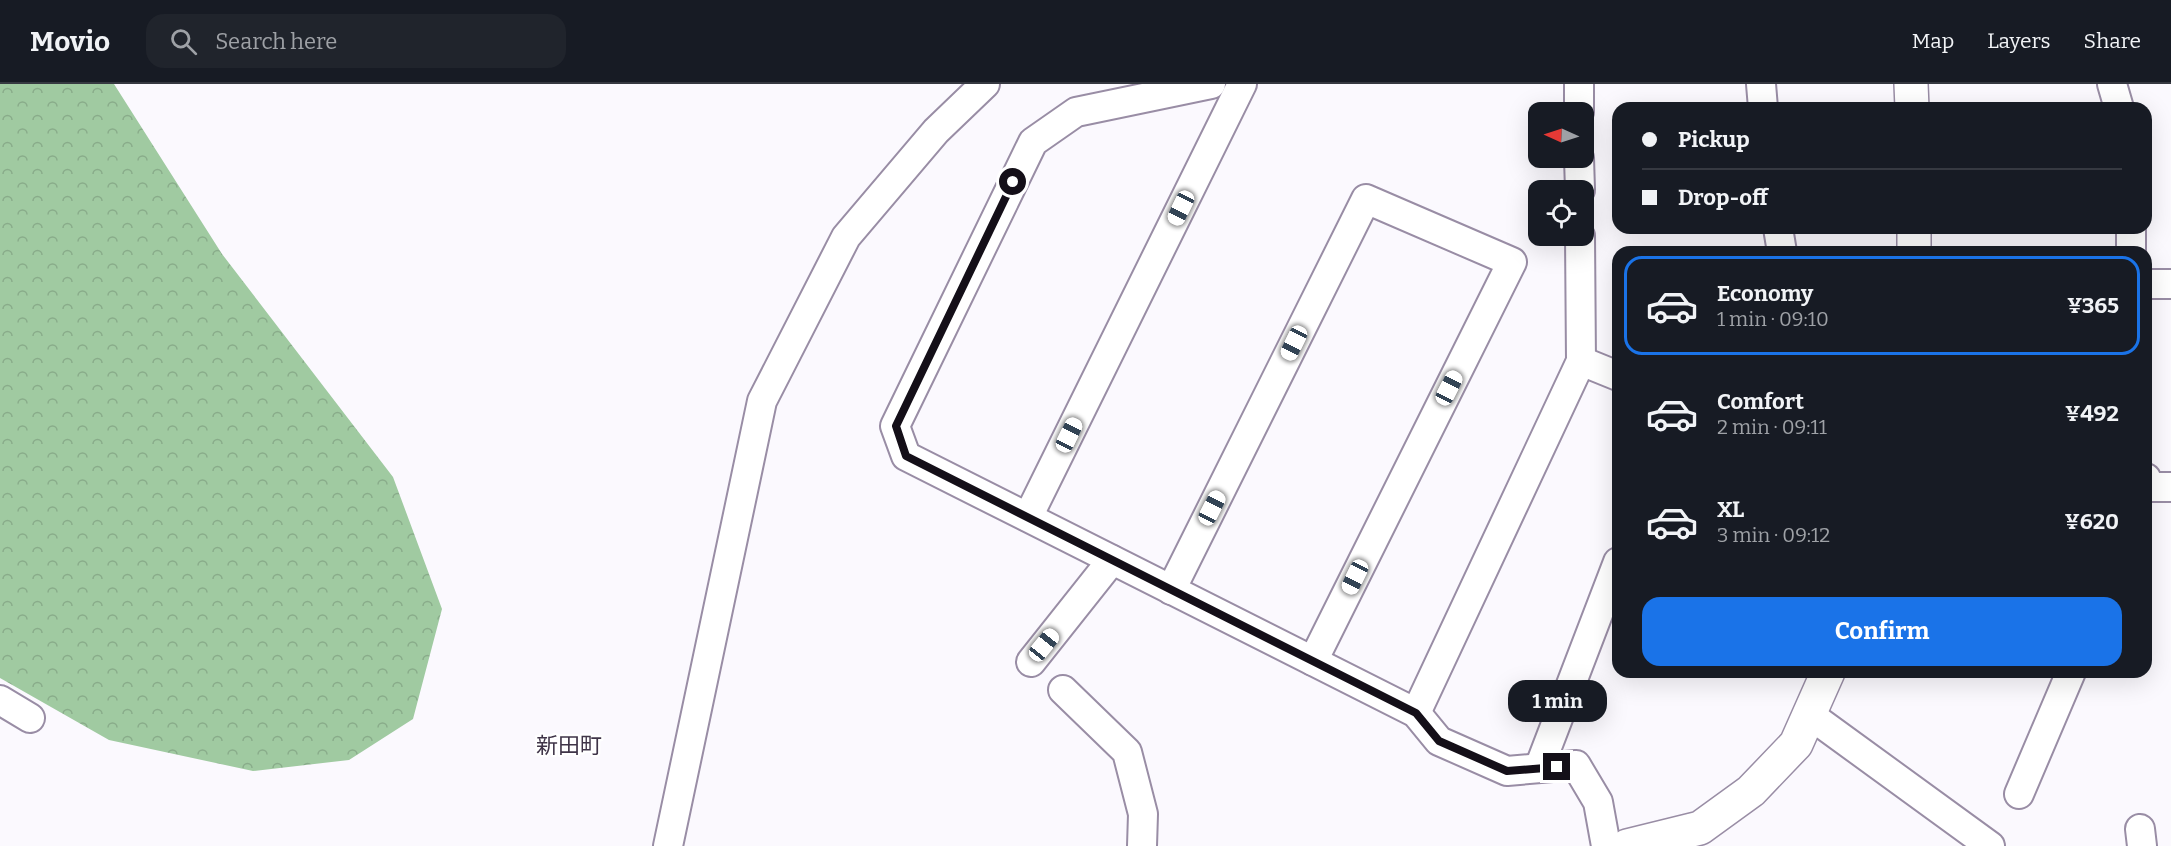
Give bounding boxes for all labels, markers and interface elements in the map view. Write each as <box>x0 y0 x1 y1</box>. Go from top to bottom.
search box <box>146 14 566 68</box>
text: Movio <box>30 25 110 58</box>
icon: search <box>167 25 200 58</box>
text: Search here <box>215 28 337 55</box>
text: Map <box>1912 28 1954 54</box>
text: Layers <box>1987 28 2051 54</box>
text: Share <box>2084 28 2141 54</box>
north arrow <box>1528 102 1594 168</box>
map controls <box>1528 102 1594 246</box>
text: Pickup <box>1678 126 1750 153</box>
route start <box>999 168 1026 195</box>
button: locate <box>1528 180 1594 246</box>
text: Drop-off <box>1678 184 1768 211</box>
car <box>1165 188 1197 228</box>
icon: car <box>1645 279 1699 333</box>
text: Economy <box>1717 280 1813 307</box>
text: ¥365 <box>2067 292 2119 319</box>
text: 1 min · 09:10 <box>1717 307 1829 331</box>
car <box>1278 323 1310 363</box>
car <box>1433 368 1465 408</box>
icon: car <box>1645 387 1699 441</box>
text: Comfort <box>1717 388 1804 415</box>
text: ¥492 <box>2065 400 2119 427</box>
car <box>1053 415 1085 455</box>
text: 2 min · 09:11 <box>1717 415 1827 439</box>
car <box>1196 488 1228 528</box>
icon: car <box>1645 495 1699 549</box>
text: XL <box>1717 496 1744 523</box>
text: ¥620 <box>2065 508 2119 535</box>
text: 3 min · 09:12 <box>1717 523 1830 547</box>
car <box>1339 557 1371 597</box>
button: Confirm <box>1642 597 2122 666</box>
car <box>1026 625 1062 665</box>
callout: 1 min <box>1508 680 1606 722</box>
text: 1 min <box>1532 689 1583 713</box>
district label: 新田町 <box>536 732 602 759</box>
route end <box>1543 753 1570 780</box>

